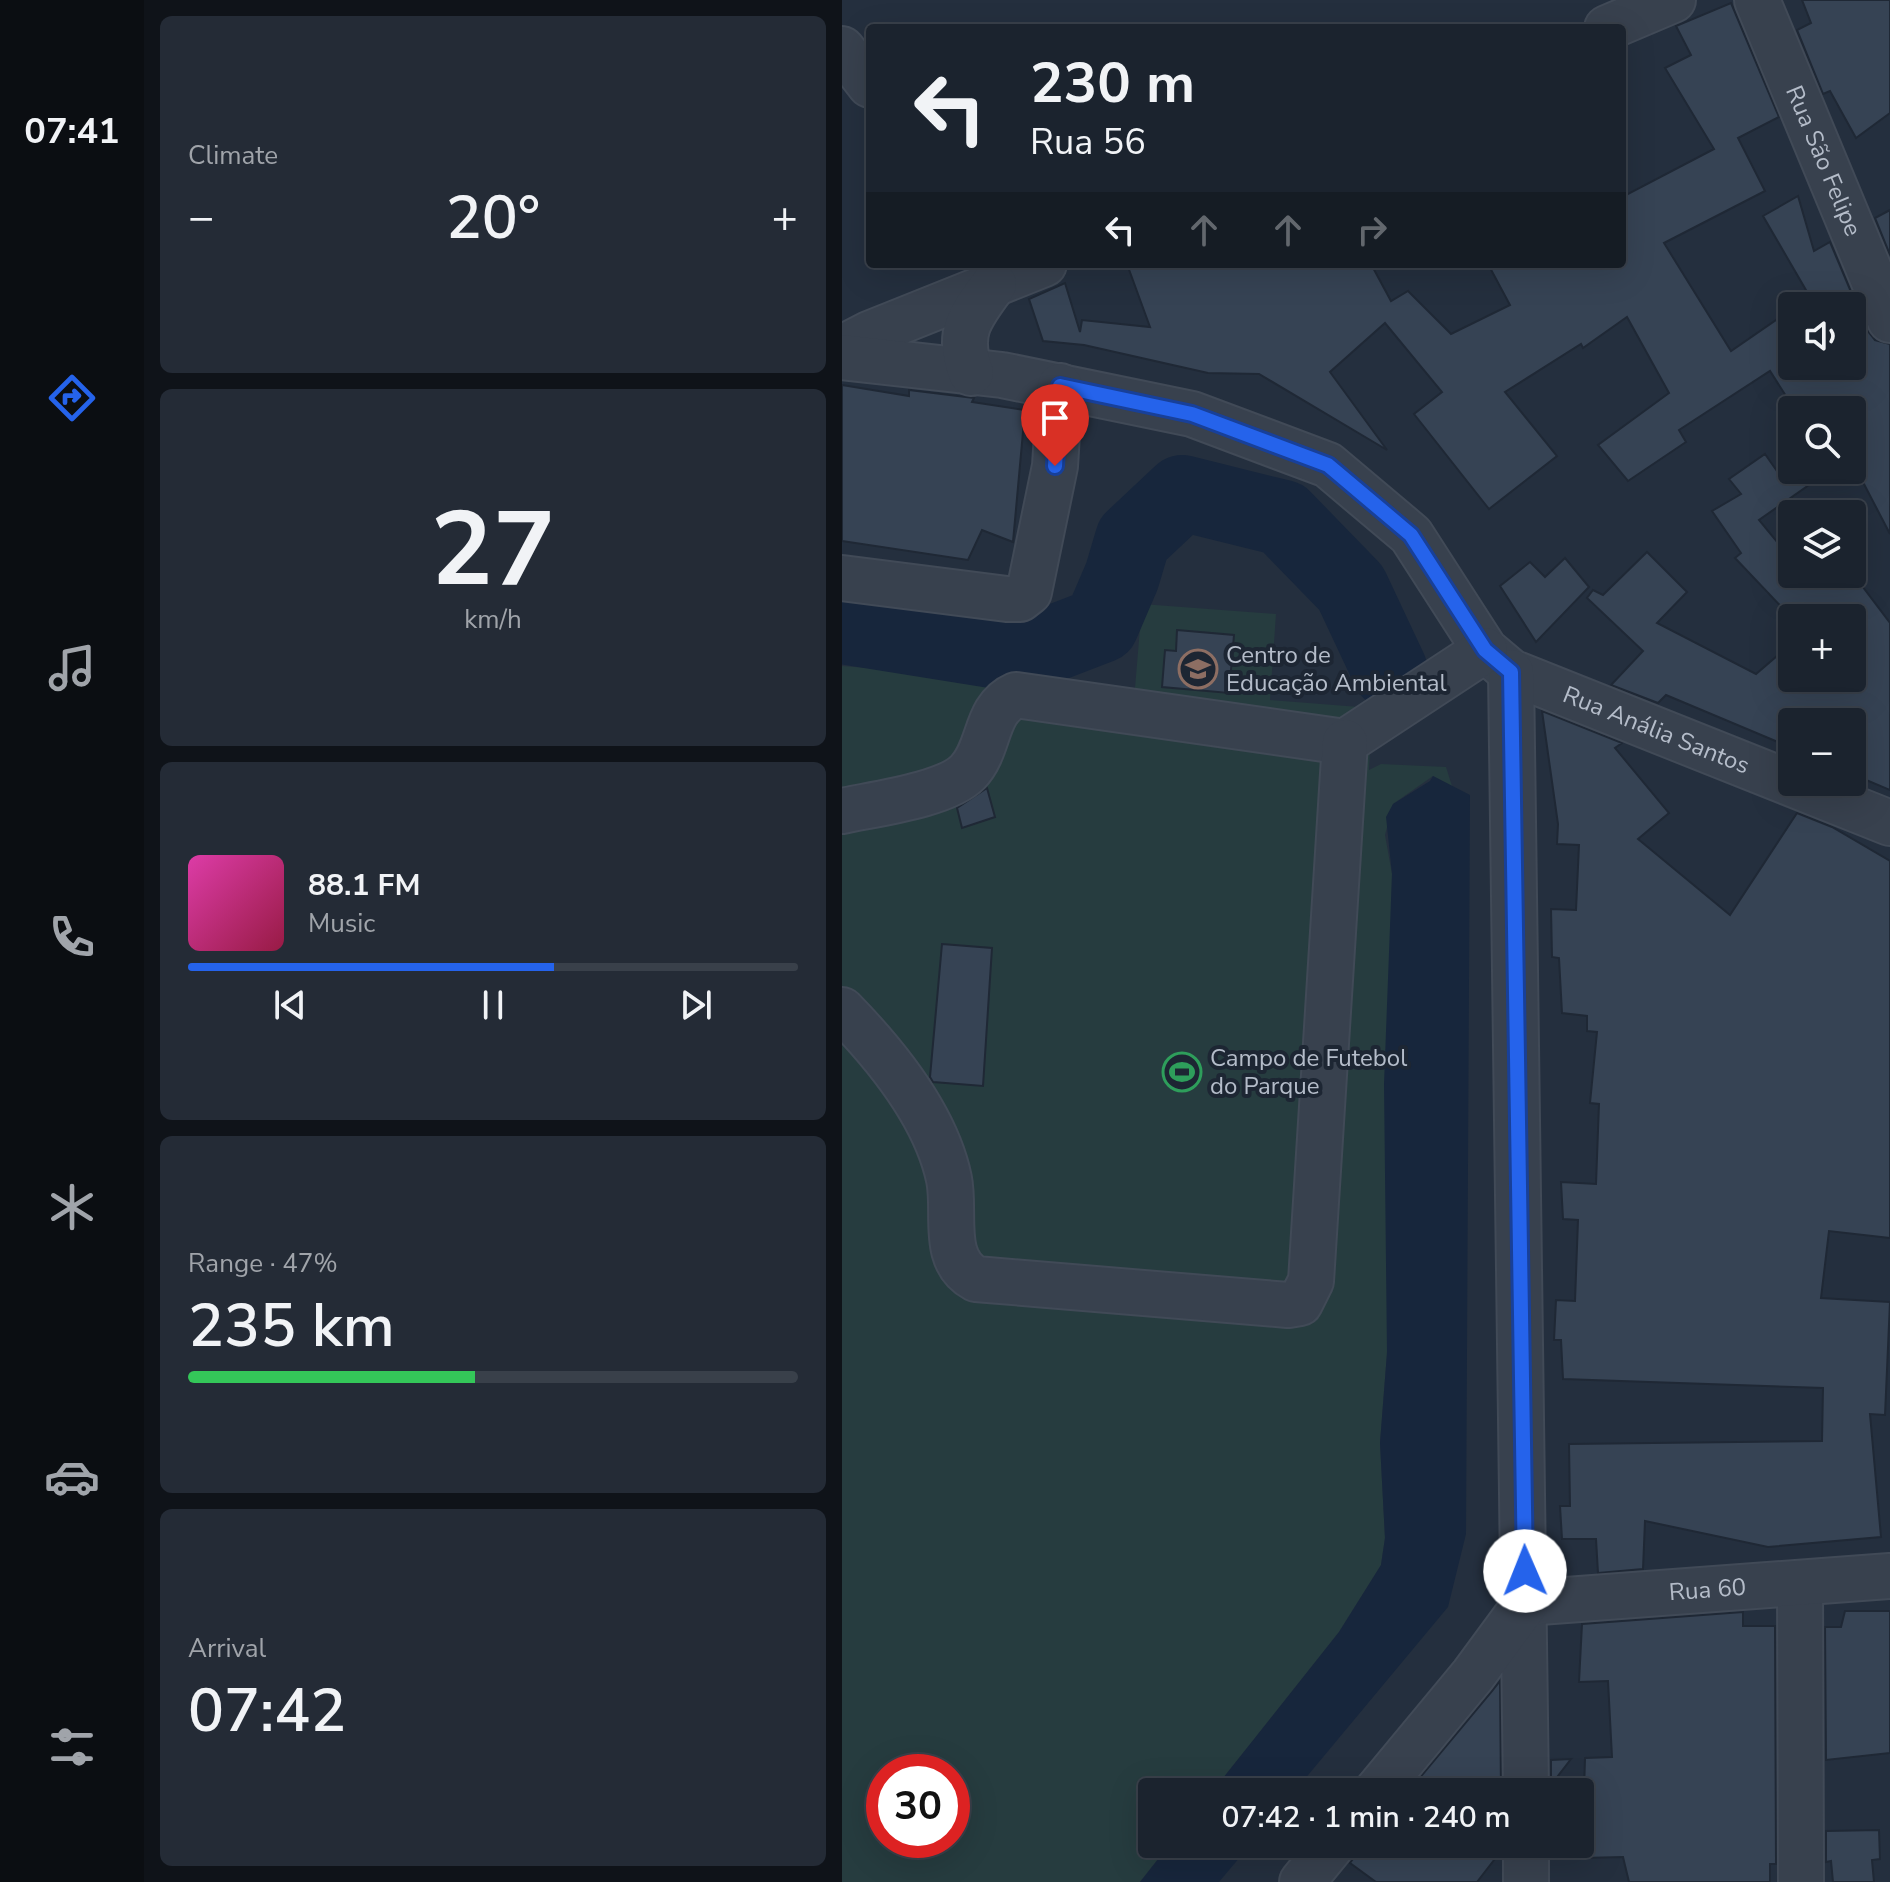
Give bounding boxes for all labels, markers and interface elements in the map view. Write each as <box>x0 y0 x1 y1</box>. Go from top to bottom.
text: 230 m <box>1030 45 1195 122</box>
icon: left <box>898 56 1002 160</box>
street label: Rua São Felipe <box>1778 80 1869 241</box>
text: 07:41 <box>24 107 120 156</box>
text: Rua 56 <box>1030 118 1146 167</box>
text: Climate <box>188 138 278 173</box>
text: 20° <box>446 177 540 259</box>
text: − <box>188 188 214 248</box>
text: + <box>772 188 798 248</box>
icon: left <box>1098 208 1142 252</box>
icon: ahead <box>1182 208 1226 252</box>
icon: ahead <box>1266 208 1310 252</box>
icon: right <box>1350 208 1394 252</box>
map controls <box>1778 292 1866 796</box>
button: sound <box>1778 292 1866 380</box>
icon: directions <box>44 370 100 426</box>
pin <box>1021 384 1089 466</box>
icon: arrive <box>1033 396 1077 440</box>
button: search <box>1778 396 1866 484</box>
text: 27 <box>431 479 555 621</box>
button: layers <box>1778 500 1866 588</box>
text: km/h <box>464 602 522 637</box>
button: + <box>1778 604 1866 692</box>
place label: Centro de Educação Ambiental <box>1226 639 1447 699</box>
icon: music <box>44 640 100 696</box>
school or university icon: Centro de Educação Ambiental <box>1177 648 1219 690</box>
street label: Rua Anália Santos <box>1558 678 1754 781</box>
button: − <box>1778 708 1866 796</box>
text: 88.1 FM <box>308 865 420 906</box>
text: Music <box>308 906 375 941</box>
icon: phone <box>44 909 100 965</box>
icon: previous <box>268 983 312 1027</box>
icon: pause <box>471 983 515 1027</box>
icon: next <box>674 983 718 1027</box>
place label: Campo de Futebol do Parque <box>1210 1042 1407 1102</box>
sports icon: Campo de Futebol do Parque <box>1161 1051 1203 1093</box>
icon: climate <box>44 1179 100 1235</box>
text: Range · 47% <box>188 1246 338 1281</box>
text: 235 km <box>188 1285 395 1367</box>
icon: car <box>44 1449 100 1505</box>
position arrow <box>1483 1529 1567 1613</box>
street label: Rua 60 <box>1668 1571 1747 1608</box>
text: Arrival <box>188 1631 266 1666</box>
text: 07:42 <box>188 1670 346 1752</box>
icon: filters <box>44 1719 100 1775</box>
speed limit sign: 30 <box>866 1754 970 1858</box>
text: 07:42 · 1 min · 240 m <box>1221 1797 1511 1838</box>

